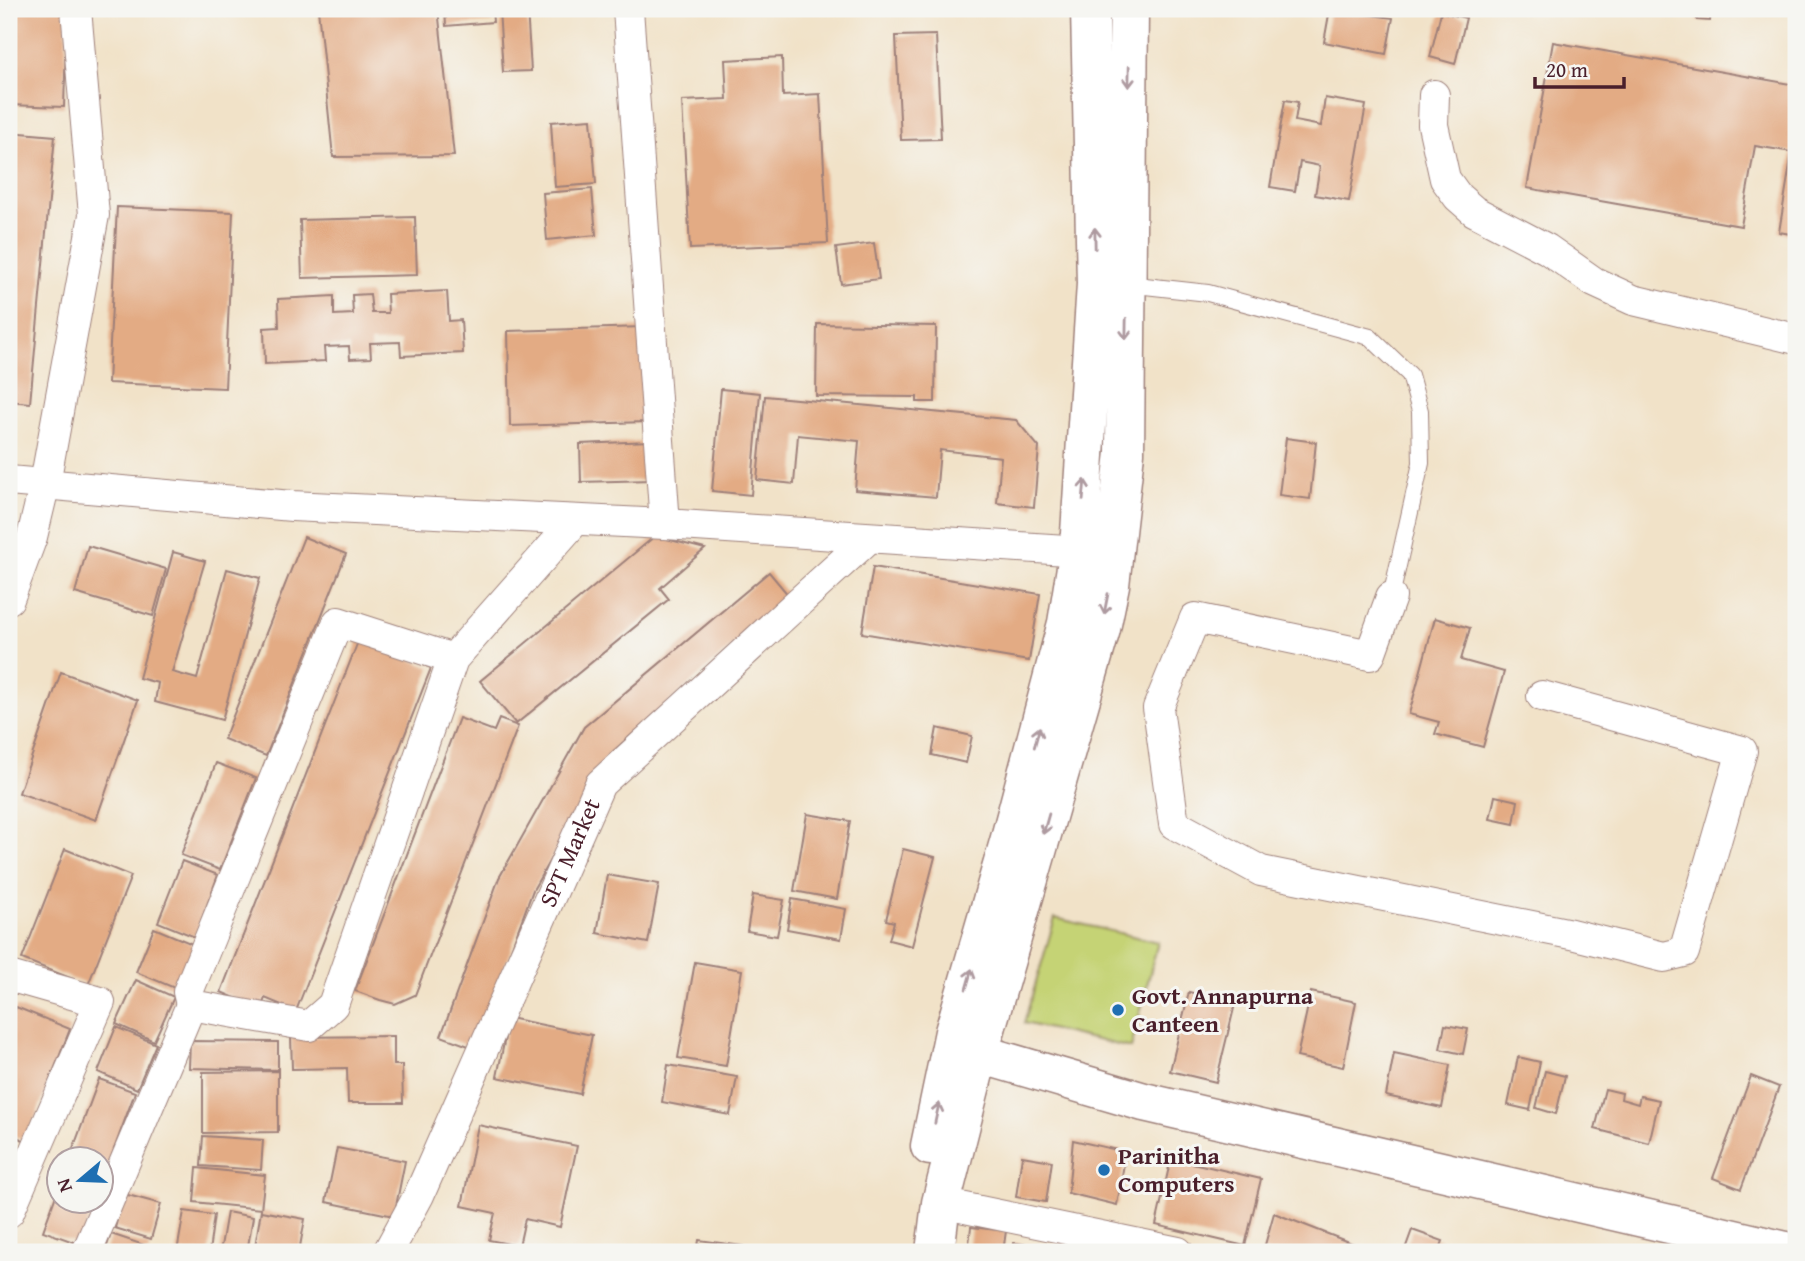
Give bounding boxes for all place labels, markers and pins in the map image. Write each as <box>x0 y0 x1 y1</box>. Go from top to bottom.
place label: Govt. Annapurna Canteen <box>1132 978 1314 1041</box>
marker: Govt. Annapurna Canteen <box>1110 1002 1126 1018</box>
place label: Parinitha Computers <box>1118 1138 1235 1201</box>
marker: Parinitha Computers <box>1096 1162 1112 1178</box>

